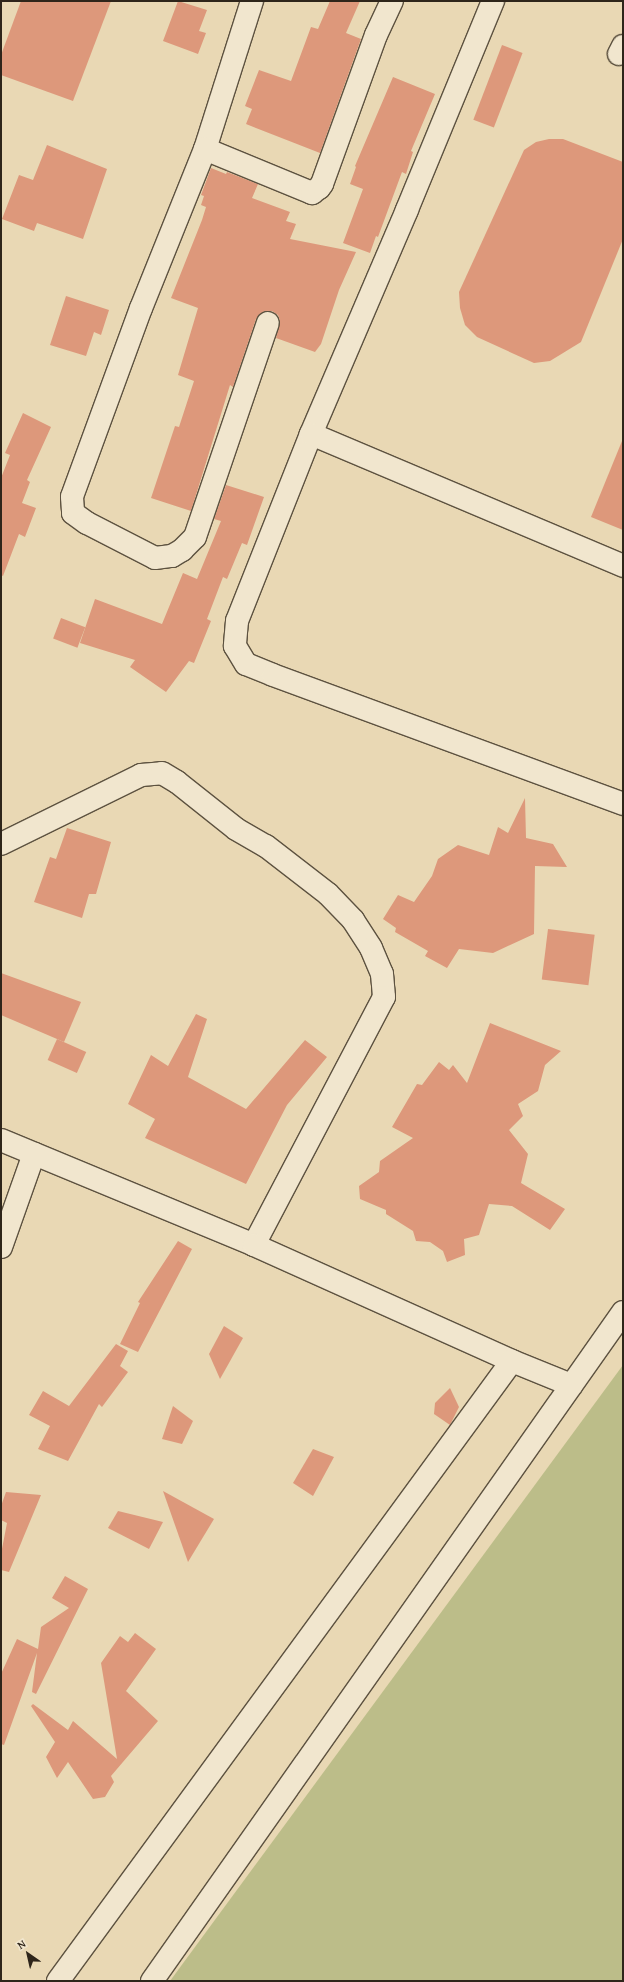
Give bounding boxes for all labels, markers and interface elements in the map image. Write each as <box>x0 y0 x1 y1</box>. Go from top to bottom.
north arrow <box>8 1934 48 1974</box>
text: N <box>14 1935 29 1953</box>

